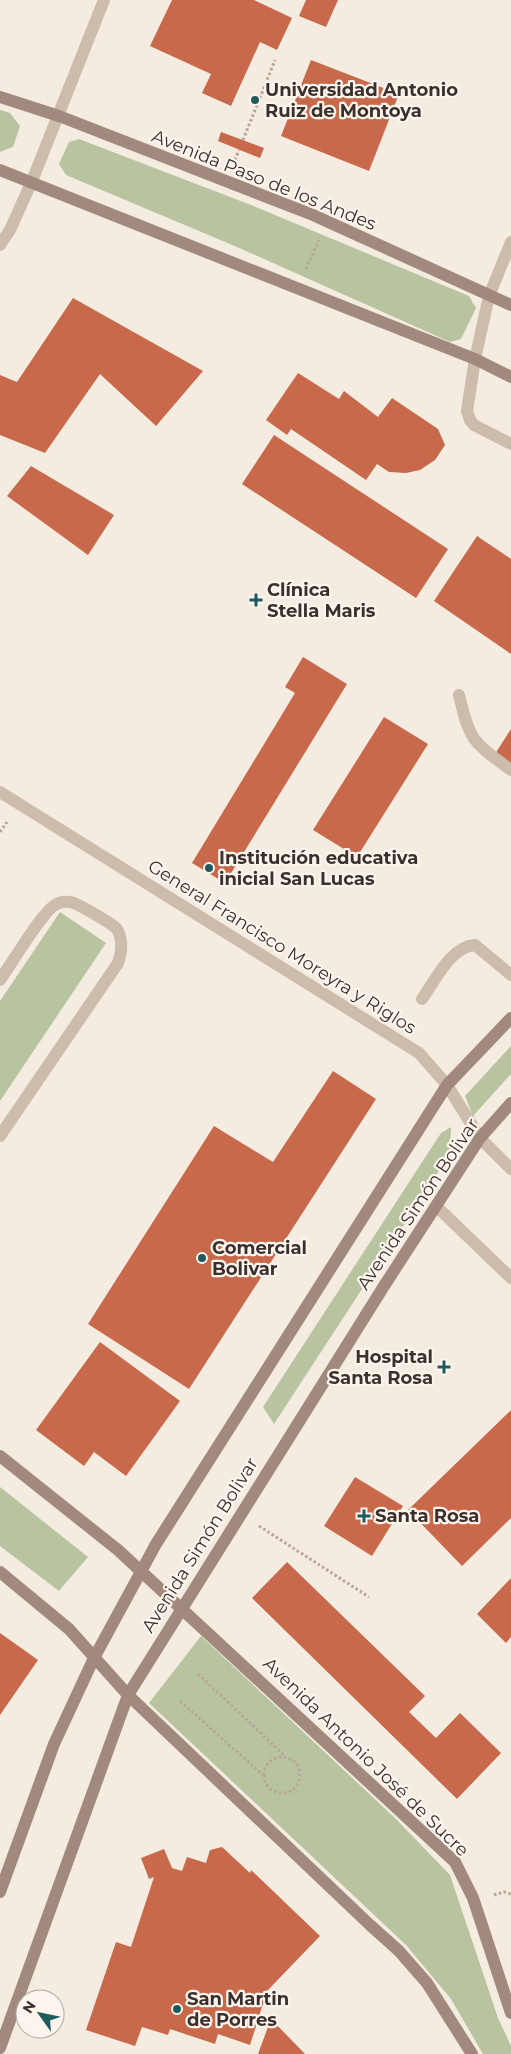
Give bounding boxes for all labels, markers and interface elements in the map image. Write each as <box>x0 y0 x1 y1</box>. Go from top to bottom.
place label: Universidad Antonio Ruiz de Montoya <box>265 79 458 122</box>
marker: Universidad Antonio Ruiz de Montoya <box>249 94 261 106</box>
street label: Avenida Paso de los Andes <box>149 125 379 235</box>
place label: Clínica Stella Maris <box>267 579 376 622</box>
marker: Clínica Stella Maris <box>249 593 263 607</box>
place label: Institución educativa inicial San Lucas <box>219 847 418 890</box>
street label: General Francisco Moreyra y Riglos <box>144 855 420 1039</box>
marker: Institución educativa inicial San Lucas <box>203 862 215 874</box>
street label: Avenida Simón Bolivar <box>352 1114 484 1294</box>
place label: Comercial Bolivar <box>212 1237 307 1280</box>
marker: Comercial Bolivar <box>196 1252 208 1264</box>
place label: Hospital Santa Rosa <box>329 1346 433 1389</box>
marker: Hospital Santa Rosa <box>437 1360 451 1374</box>
street label: Avenida Simón Bolivar <box>137 1453 263 1637</box>
place label: Santa Rosa <box>375 1505 479 1527</box>
marker: Santa Rosa <box>357 1509 371 1523</box>
street label: Avenida Antonio José de Sucre <box>259 1653 473 1861</box>
place label: San Martin de Porres <box>187 1988 289 2031</box>
north arrow <box>15 1989 65 2039</box>
text: N <box>18 1997 40 2017</box>
marker: San Martin de Porres <box>171 2003 183 2015</box>

